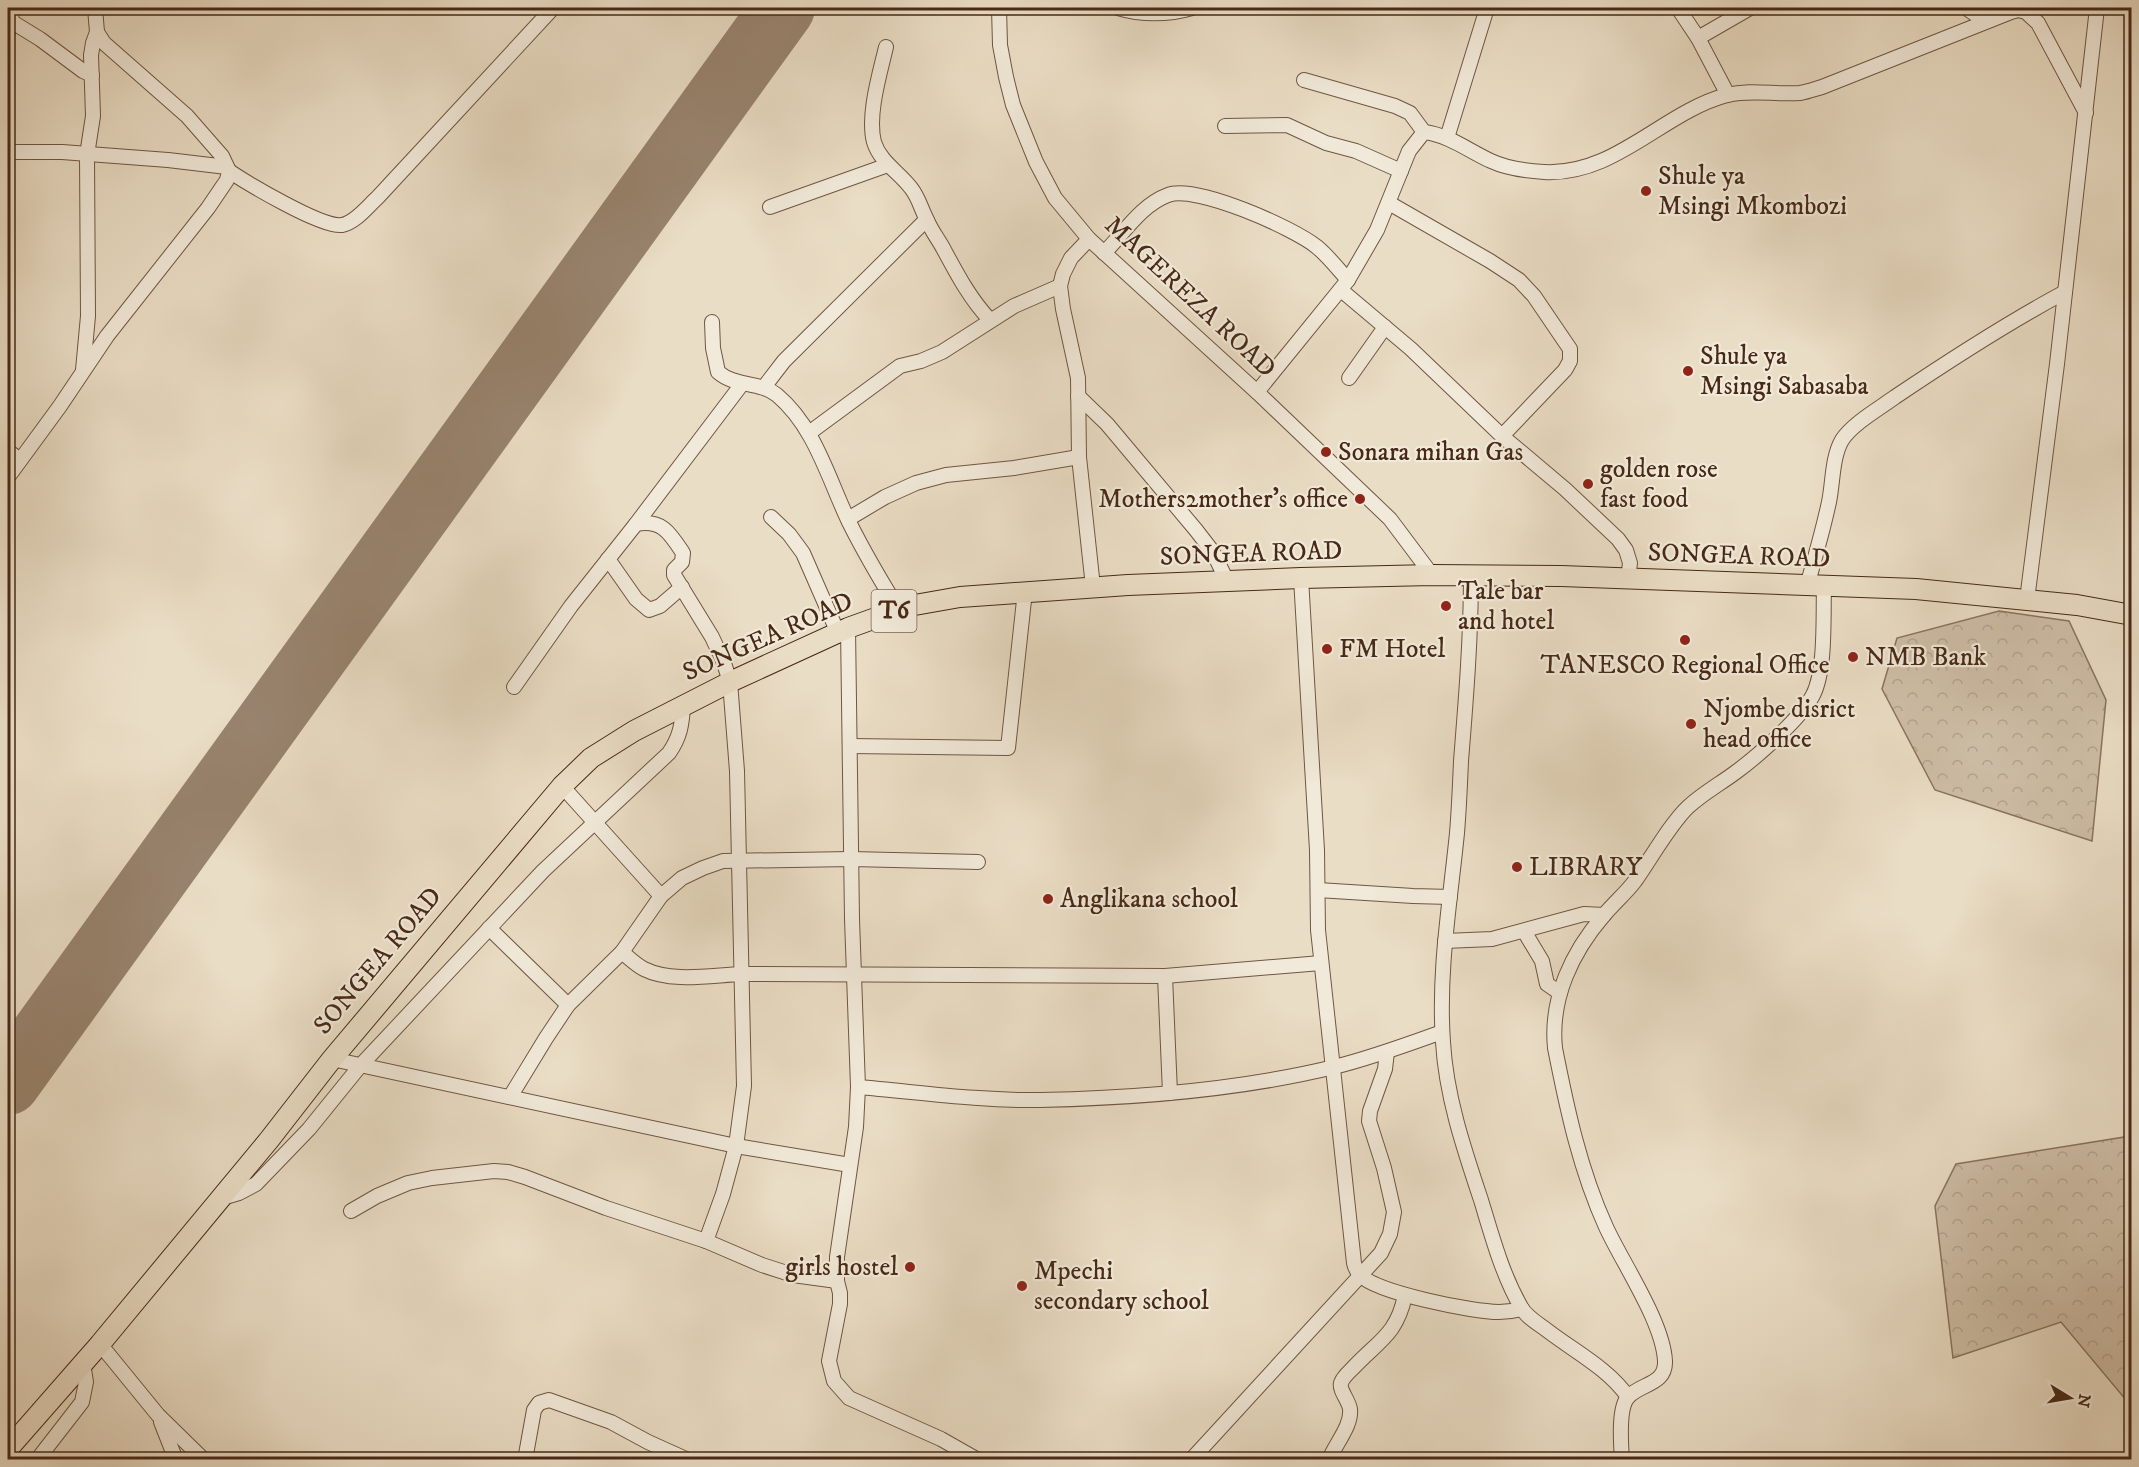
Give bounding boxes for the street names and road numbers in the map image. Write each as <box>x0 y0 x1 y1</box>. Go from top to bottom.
street label: MAGEREZA ROAD <box>1097 209 1283 385</box>
street label: SONGEA ROAD <box>1159 534 1343 574</box>
street label: SONGEA ROAD <box>1647 536 1831 576</box>
street label: SONGEA ROAD <box>678 585 858 689</box>
road number: T6 <box>872 590 916 632</box>
street label: SONGEA ROAD <box>307 880 449 1042</box>

